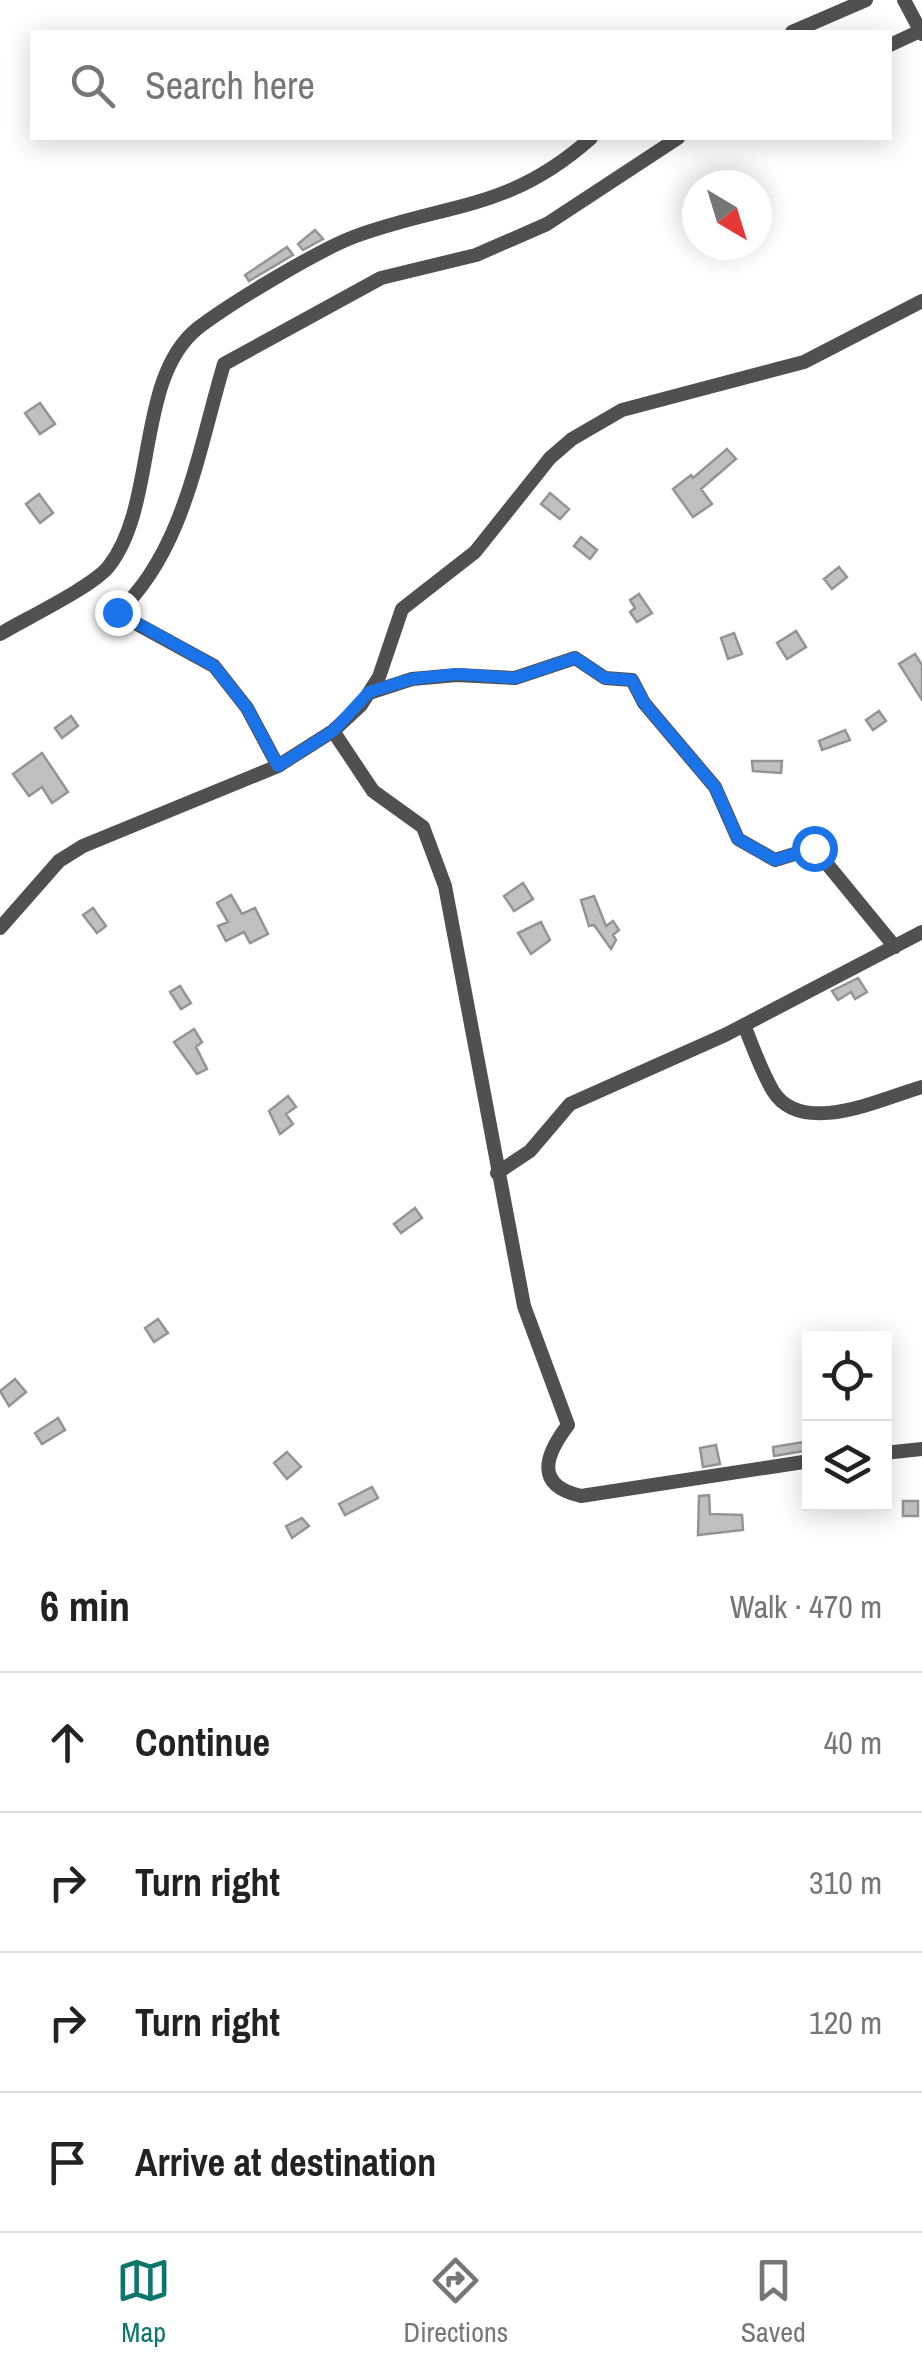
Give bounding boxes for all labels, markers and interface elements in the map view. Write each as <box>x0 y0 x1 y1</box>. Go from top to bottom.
search box <box>30 30 892 140</box>
icon: search <box>65 58 120 113</box>
text: Search here <box>145 60 315 111</box>
north arrow <box>682 170 772 260</box>
route end <box>95 590 141 636</box>
route start <box>792 826 838 872</box>
map controls <box>802 1331 892 1511</box>
button: locate <box>802 1331 892 1421</box>
button: layers <box>802 1421 892 1511</box>
text: 6 min <box>40 1578 130 1634</box>
text: Walk · 470 m <box>730 1585 882 1628</box>
icon: ahead <box>40 1715 95 1770</box>
text: Continue <box>135 1717 270 1768</box>
text: 40 m <box>824 1721 882 1764</box>
icon: right <box>40 1855 95 1910</box>
text: Turn right <box>135 1857 280 1908</box>
text: 310 m <box>809 1861 882 1904</box>
icon: right <box>40 1995 95 2050</box>
text: Turn right <box>135 1997 280 2048</box>
text: 120 m <box>809 2001 882 2044</box>
icon: arrive <box>40 2135 95 2190</box>
text: Arrive at destination <box>135 2137 436 2188</box>
tab: Map <box>116 2253 171 2351</box>
tab: Directions <box>404 2253 508 2351</box>
tab: Saved <box>741 2253 806 2351</box>

